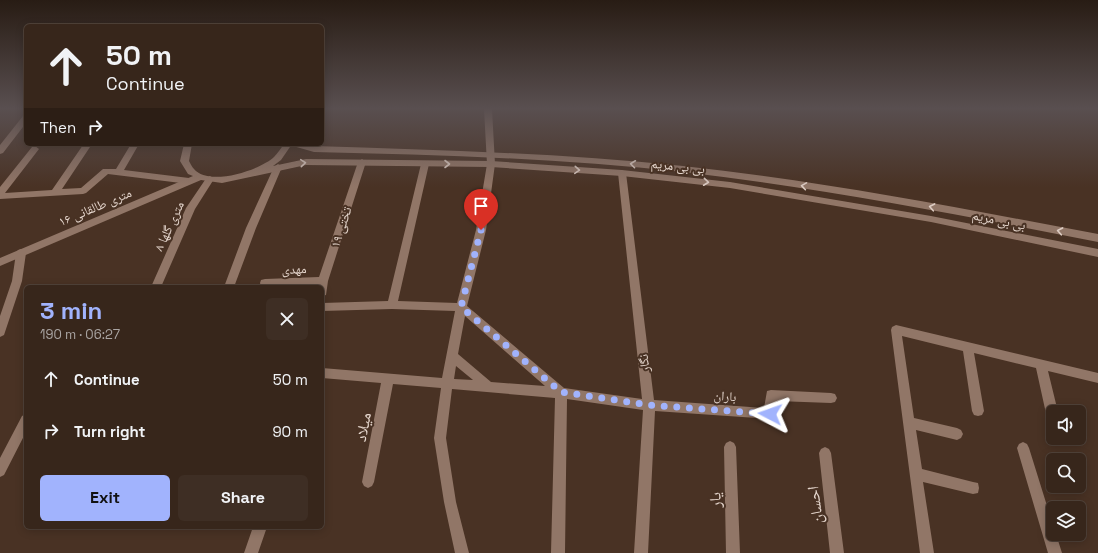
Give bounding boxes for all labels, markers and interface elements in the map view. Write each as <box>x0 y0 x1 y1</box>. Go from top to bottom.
text: 50 m <box>106 37 172 73</box>
icon: ahead <box>40 40 92 92</box>
text: Continue <box>106 72 185 95</box>
icon: right <box>84 116 106 138</box>
text: Then <box>40 118 76 137</box>
street label: بی بی مریم <box>650 155 706 177</box>
one-way arrow <box>300 158 306 167</box>
one-way arrow <box>444 160 450 168</box>
one-way arrow <box>630 160 636 169</box>
one-way arrow <box>574 166 580 175</box>
one-way arrow <box>703 177 709 186</box>
one-way arrow <box>800 183 807 191</box>
street label: ۱۶ متری طالقانی <box>56 184 134 230</box>
pin <box>464 189 498 230</box>
icon: arrive <box>470 195 492 217</box>
street label: ۸ متری گلها <box>150 198 188 254</box>
one-way arrow <box>929 203 935 211</box>
street label: تختی ۱۹ <box>326 204 356 249</box>
street label: بی بی مریم <box>971 206 1027 234</box>
one-way arrow <box>1057 227 1063 236</box>
street label: مهدی <box>281 260 307 278</box>
text: 3 min <box>40 295 102 326</box>
button: close <box>266 298 308 340</box>
text: 190 m · 06:27 <box>40 326 120 343</box>
street label: نگار <box>635 353 653 374</box>
icon: ahead <box>40 368 62 390</box>
text: Continue <box>74 370 140 389</box>
text: 50 m <box>273 370 308 389</box>
street label: باران <box>713 387 737 405</box>
position arrow <box>749 393 791 435</box>
map controls <box>1046 405 1086 541</box>
button: sound <box>1046 405 1086 445</box>
street label: میلاد <box>350 411 376 443</box>
icon: right <box>40 420 62 442</box>
text: Turn right <box>74 422 145 441</box>
text: 90 m <box>272 422 308 441</box>
button: search <box>1046 453 1086 493</box>
button: Exit <box>40 475 170 521</box>
button: Share <box>178 475 308 521</box>
street label: احسان <box>802 485 828 525</box>
street label: یار <box>704 492 726 509</box>
button: layers <box>1046 501 1086 541</box>

